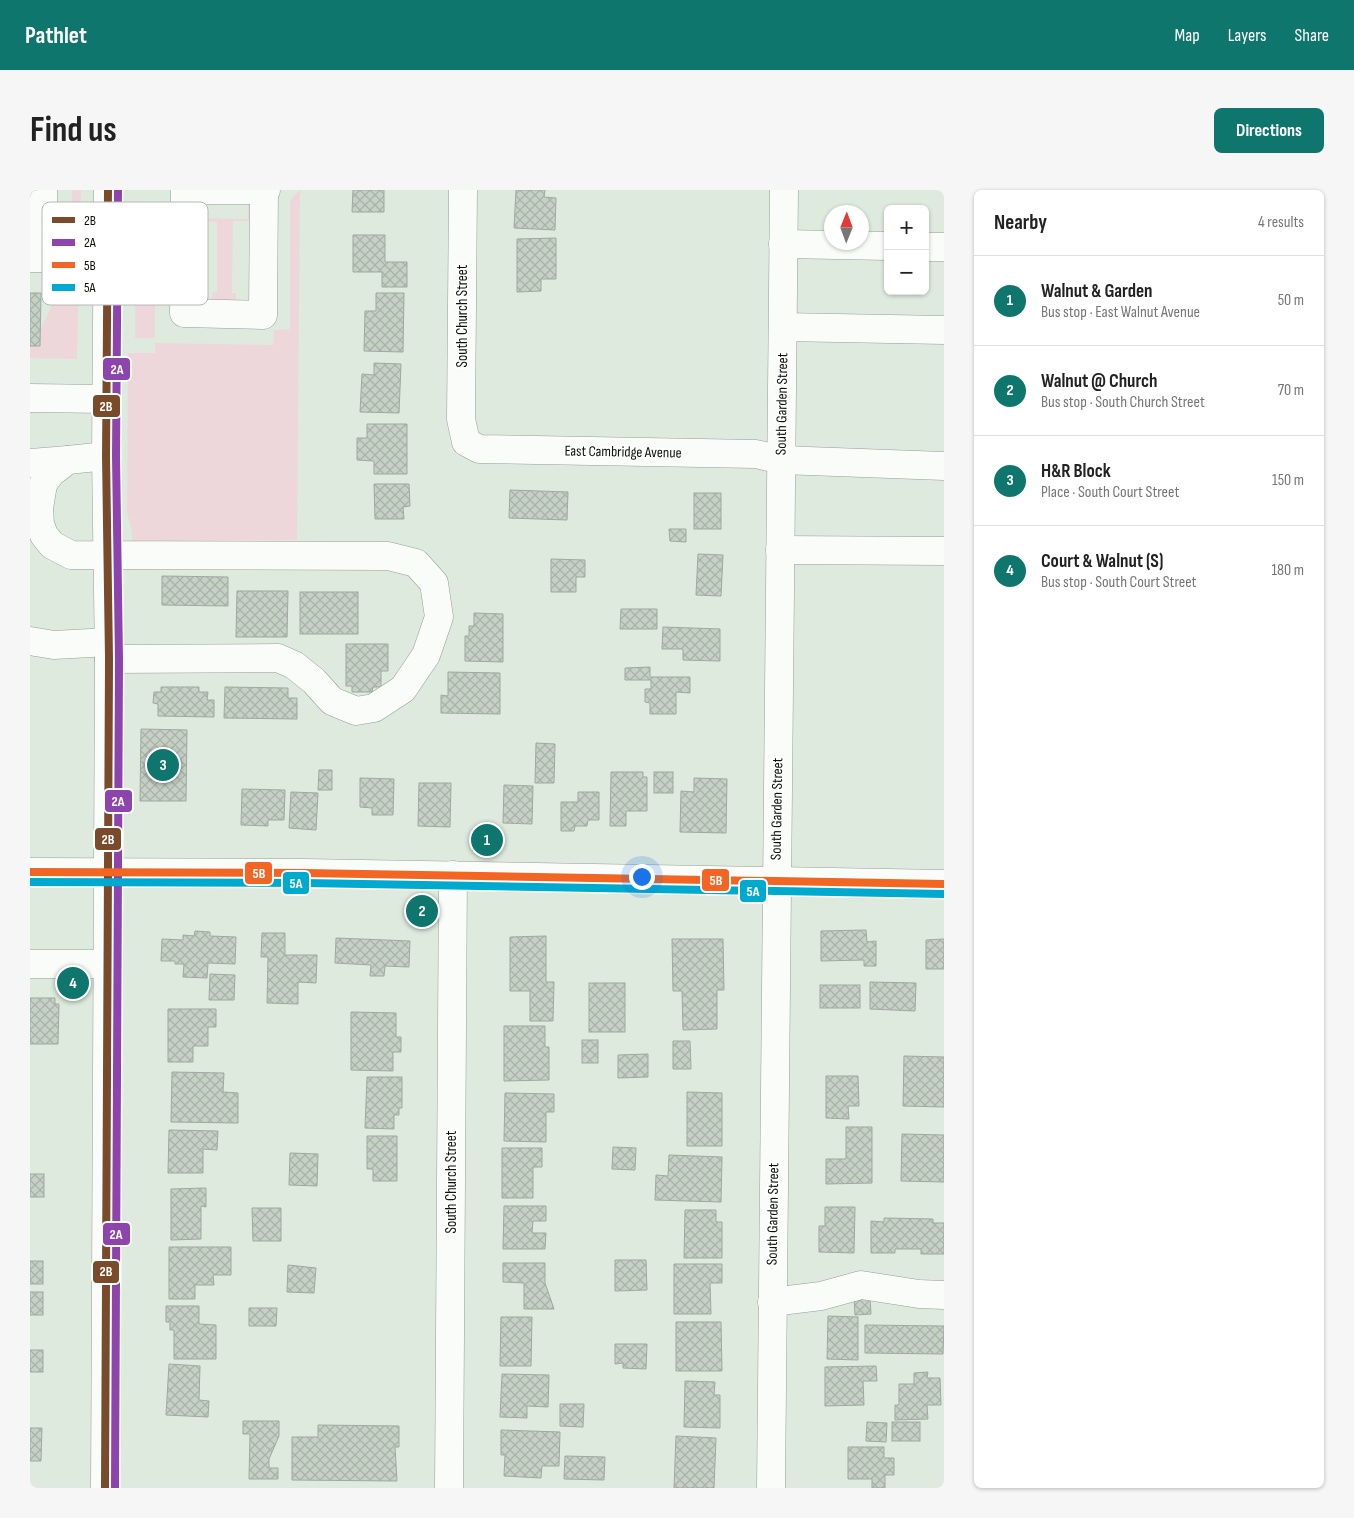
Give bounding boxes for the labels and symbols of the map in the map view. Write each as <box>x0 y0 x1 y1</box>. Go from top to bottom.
legend <box>42 202 208 305</box>
north arrow <box>824 205 869 250</box>
text: 2B <box>84 212 96 229</box>
text: 2A <box>84 234 97 251</box>
text: 5B <box>84 257 96 274</box>
street label: South Church Street <box>453 264 472 367</box>
text: 5A <box>84 279 97 296</box>
street label: South Garden Street <box>772 352 792 455</box>
line badge: 2A <box>102 357 131 381</box>
text: 2A <box>111 361 124 378</box>
line badge: 2B <box>92 394 121 418</box>
text: 2B <box>100 398 113 415</box>
street label: East Cambridge Avenue <box>564 441 682 463</box>
pin: 3 <box>147 746 179 784</box>
street label: South Garden Street <box>767 757 787 860</box>
line badge: 2A <box>104 789 133 813</box>
text: 2A <box>112 793 125 810</box>
pin: 1 <box>471 821 503 859</box>
line badge: 2B <box>94 827 122 851</box>
text: 2B <box>102 831 115 848</box>
line badge: 5B <box>244 861 273 885</box>
your location <box>629 864 655 890</box>
text: 5B <box>253 865 266 882</box>
line badge: 5B <box>701 868 730 892</box>
line badge: 5A <box>282 871 310 895</box>
text: 5B <box>710 872 723 889</box>
text: 5A <box>290 875 303 892</box>
line badge: 5A <box>739 879 767 903</box>
text: 5A <box>747 883 760 900</box>
pin: 2 <box>406 892 438 930</box>
pin: 4 <box>57 964 89 1002</box>
street label: South Church Street <box>442 1130 461 1233</box>
street label: South Garden Street <box>763 1162 783 1265</box>
line badge: 2A <box>102 1222 131 1246</box>
text: 2A <box>110 1226 123 1243</box>
line badge: 2B <box>92 1260 120 1284</box>
text: 2B <box>100 1263 113 1280</box>

